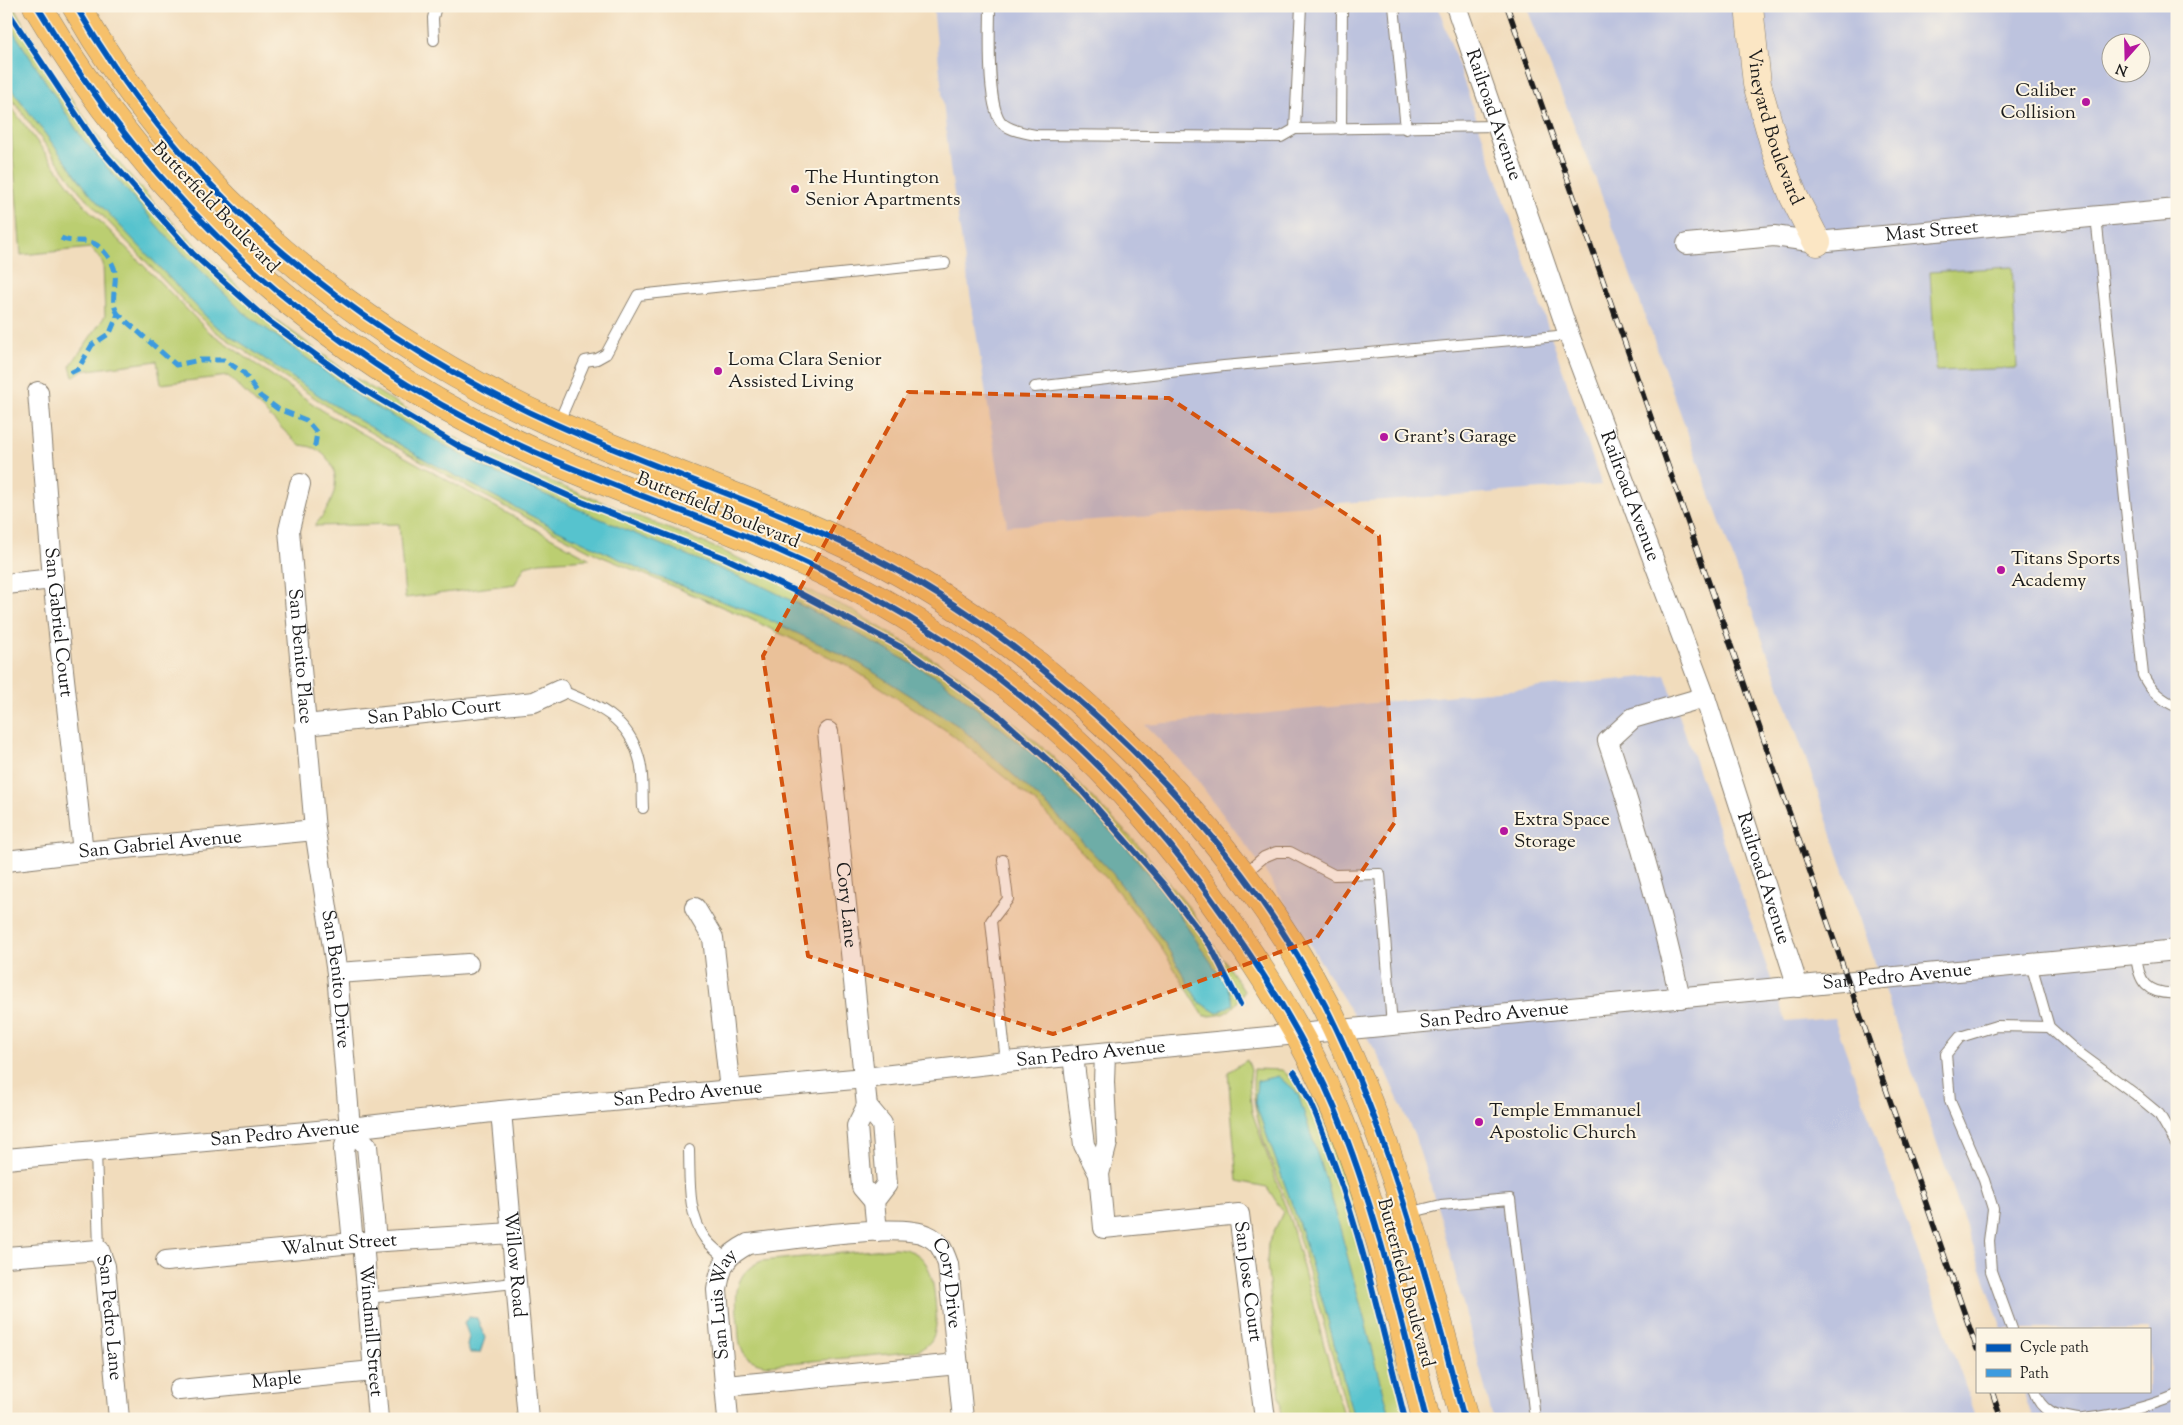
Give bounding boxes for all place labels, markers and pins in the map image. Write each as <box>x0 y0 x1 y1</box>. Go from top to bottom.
place label: Caliber Collision <box>2001 78 2076 127</box>
marker: Caliber Collision <box>2080 96 2092 108</box>
place label: The Huntington Senior Apartments <box>805 165 961 214</box>
marker: The Huntington Senior Apartments <box>789 183 801 195</box>
place label: Loma Clara Senior Assisted Living <box>728 347 882 396</box>
marker: Loma Clara Senior Assisted Living <box>712 365 724 377</box>
place label: Grant's Garage <box>1394 424 1517 451</box>
marker: Grant's Garage <box>1378 431 1390 443</box>
place label: Titans Sports Academy <box>2011 546 2120 595</box>
marker: Titans Sports Academy <box>1995 564 2007 576</box>
place label: Extra Space Storage <box>1514 807 1610 856</box>
marker: Extra Space Storage <box>1498 825 1510 837</box>
place label: Temple Emmanuel Apostolic Church <box>1489 1098 1641 1147</box>
marker: Temple Emmanuel Apostolic Church <box>1473 1116 1485 1128</box>

